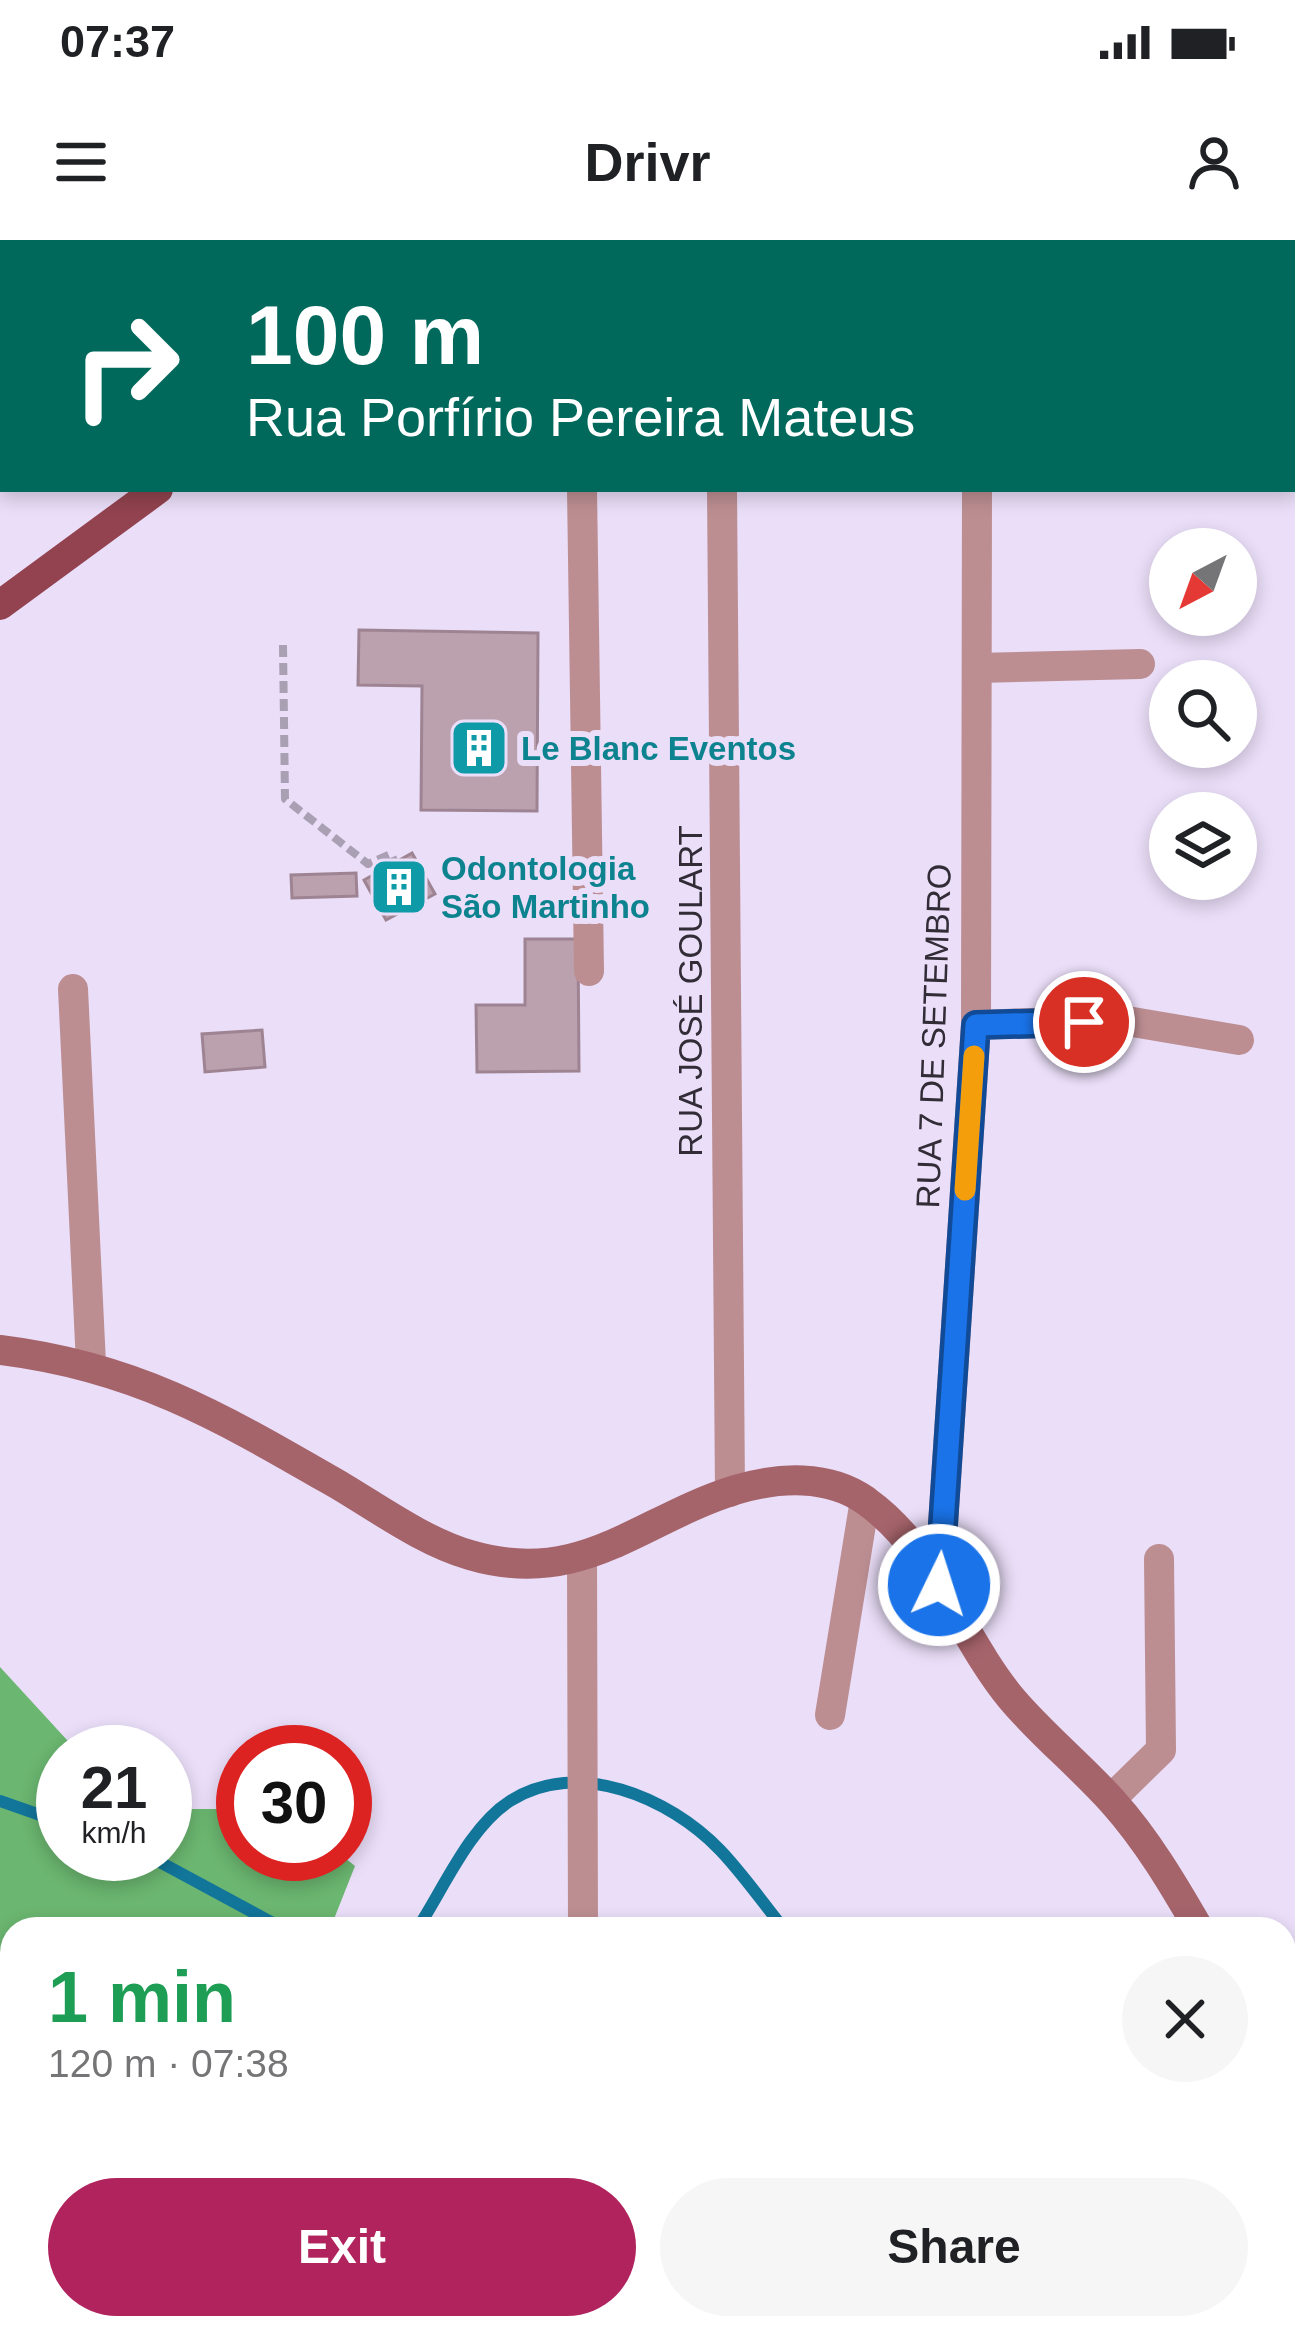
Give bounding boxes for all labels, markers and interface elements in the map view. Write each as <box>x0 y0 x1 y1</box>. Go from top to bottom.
text: 07:37 <box>60 16 175 67</box>
icon: menu <box>48 129 114 195</box>
icon: person <box>1181 129 1247 195</box>
text: Drivr <box>584 132 711 192</box>
icon: right <box>48 288 204 444</box>
text: 100 m <box>246 288 484 382</box>
text: Rua Porfírio Pereira Mateus <box>246 387 915 447</box>
north arrow <box>1149 528 1257 636</box>
map controls <box>1149 528 1257 900</box>
button: search <box>1149 660 1257 768</box>
building icon: Le Blanc Eventos <box>448 717 510 779</box>
place label: Le Blanc Eventos <box>521 730 796 767</box>
button: layers <box>1149 792 1257 900</box>
street label: RUA JOSÉ GOULART <box>672 825 709 1157</box>
place label: Odontologia São Martinho <box>441 850 650 925</box>
building icon: Odontologia São Martinho <box>368 856 430 918</box>
street label: RUA 7 DE SETEMBRO <box>909 863 958 1209</box>
pin <box>1033 971 1135 1073</box>
icon: arrive <box>1051 989 1117 1055</box>
position arrow <box>876 1522 1002 1648</box>
speed limit sign: 30 <box>216 1725 372 1881</box>
text: 21 <box>81 1754 147 1821</box>
text: km/h <box>81 1816 147 1849</box>
button: close <box>1122 1956 1248 2082</box>
text: 1 min <box>48 1957 236 2037</box>
text: 120 m · 07:38 <box>48 2042 289 2085</box>
button: Exit <box>48 2178 636 2316</box>
button: Share <box>660 2178 1248 2316</box>

